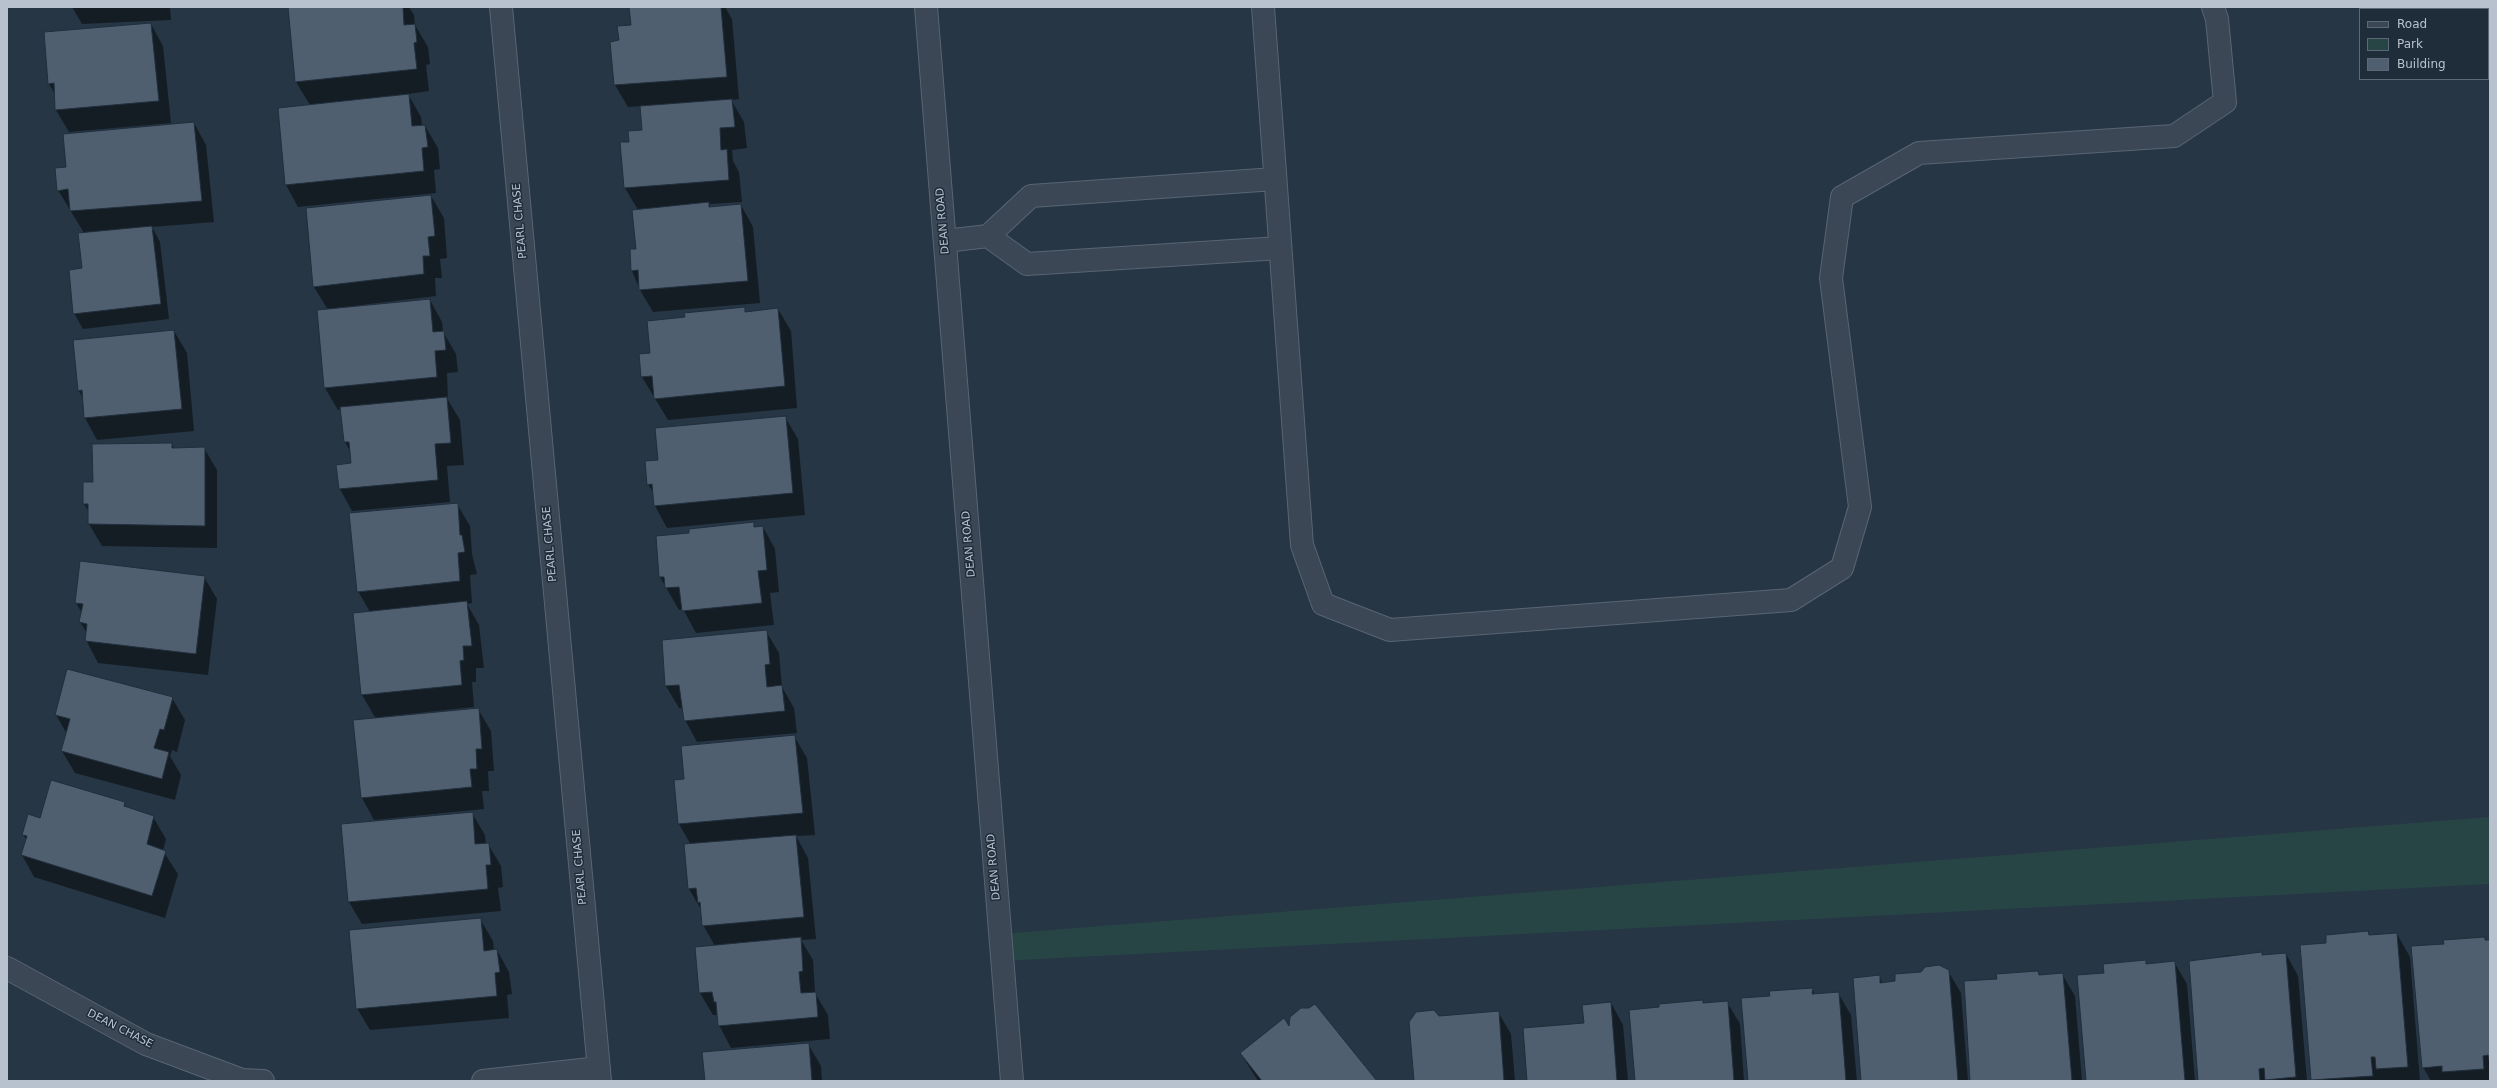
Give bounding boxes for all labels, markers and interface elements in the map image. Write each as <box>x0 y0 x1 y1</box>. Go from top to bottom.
legend <box>2359 8 2489 80</box>
text: Road <box>2397 17 2427 31</box>
text: Park <box>2397 37 2423 51</box>
text: Building <box>2397 57 2446 71</box>
street label: PEARL CHASE <box>510 183 530 259</box>
street label: DEAN ROAD <box>934 187 952 255</box>
street label: PEARL CHASE <box>540 506 560 582</box>
street label: DEAN ROAD <box>960 510 978 578</box>
street label: PEARL CHASE <box>570 829 590 905</box>
street label: DEAN ROAD <box>985 833 1003 901</box>
street label: DEAN CHASE <box>85 1007 155 1051</box>

